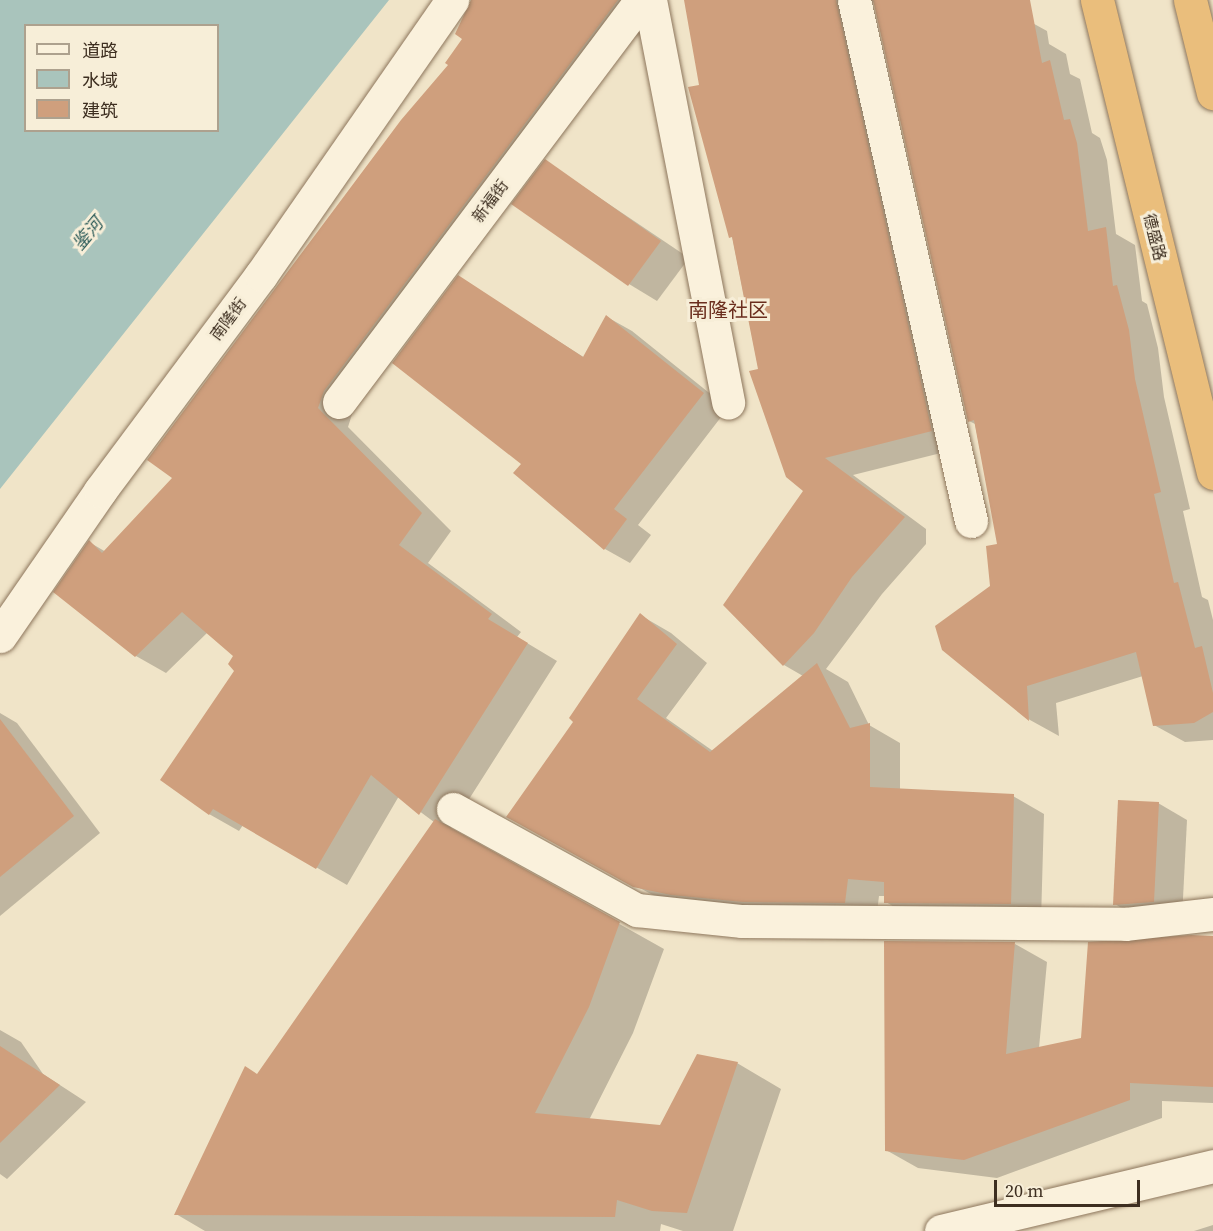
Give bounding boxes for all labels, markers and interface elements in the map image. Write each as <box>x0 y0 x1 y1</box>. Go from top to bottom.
legend <box>24 24 219 132</box>
text: 道路 <box>82 38 118 63</box>
text: 水域 <box>82 68 118 93</box>
text: 建筑 <box>82 98 118 123</box>
street label: 新福街 <box>468 176 512 226</box>
street label: 德盛路 <box>1140 211 1170 263</box>
water label: 鉴河 <box>68 213 108 255</box>
street label: 南隆街 <box>206 294 250 344</box>
district label: 南隆社区 <box>688 298 768 322</box>
scale bar <box>997 1168 1142 1206</box>
text: 20 m <box>1005 1178 1043 1203</box>

